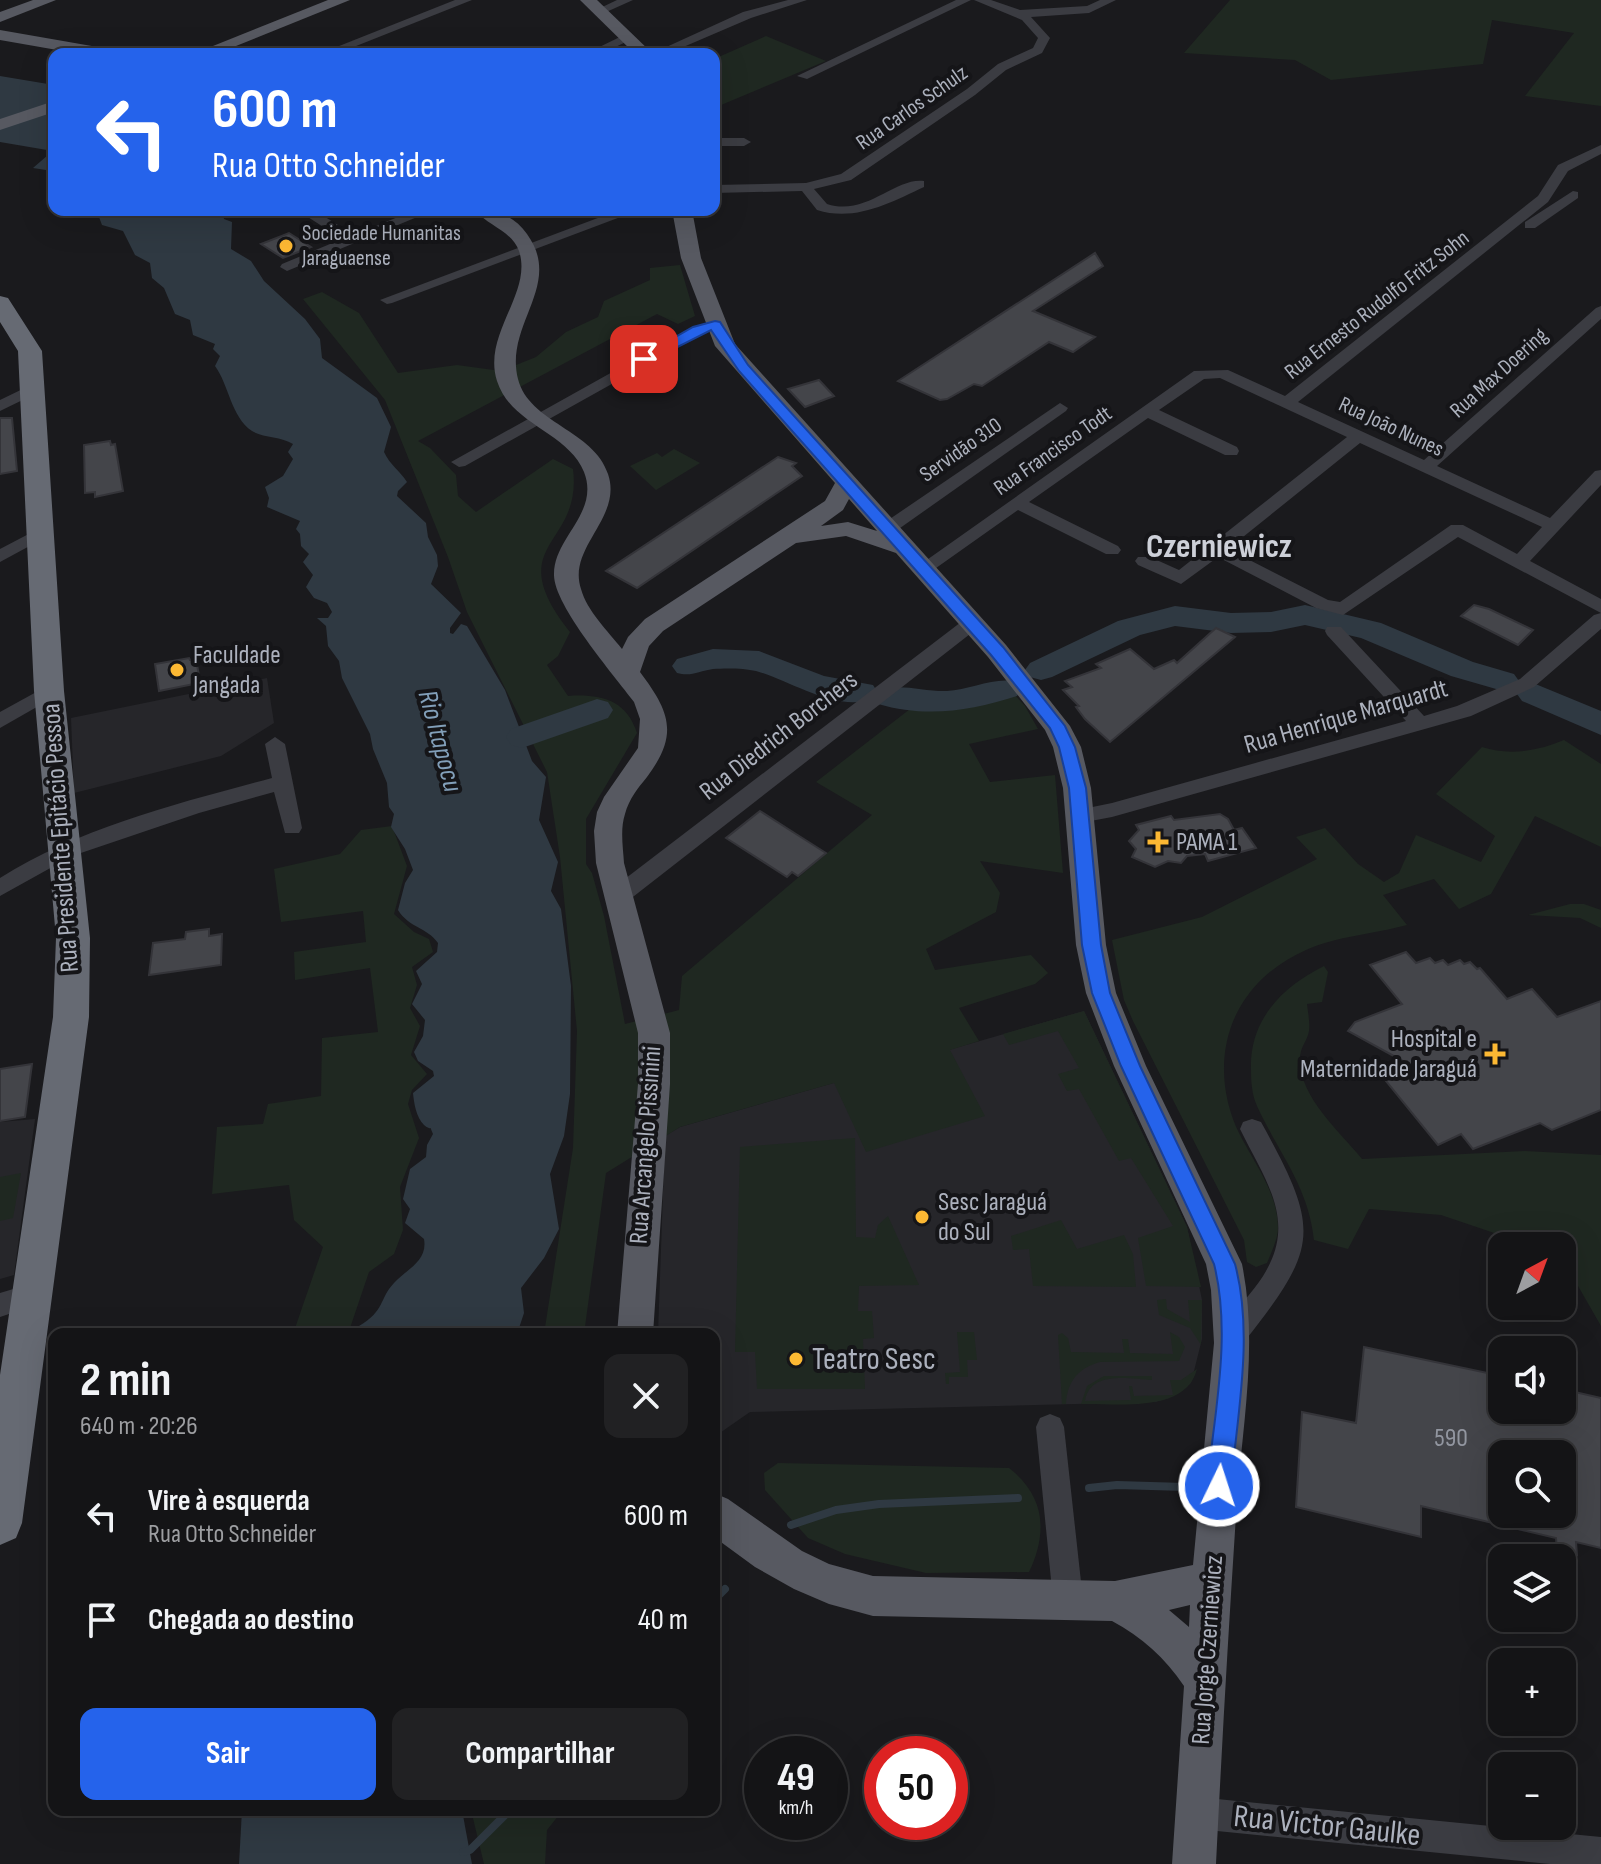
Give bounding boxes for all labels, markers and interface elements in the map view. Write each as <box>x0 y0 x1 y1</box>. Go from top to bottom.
street label: Rua Carlos Schulz <box>851 60 973 156</box>
text: 600 m <box>212 77 338 144</box>
icon: left <box>80 80 184 184</box>
text: Rua Otto Schneider <box>212 145 445 188</box>
place label: Sociedade Humanitas Jaraguaense <box>301 220 461 272</box>
street label: Rua Ernesto Rudolfo Fritz Sohn <box>1279 225 1475 385</box>
marker: Sociedade Humanitas Jaraguaense <box>277 237 295 255</box>
street label: Rua Max Doering <box>1445 322 1554 424</box>
pin <box>610 325 678 393</box>
icon: arrive <box>622 337 666 381</box>
street label: Rua João Nunes <box>1334 391 1448 463</box>
street label: Rua Francisco Todt <box>989 400 1118 502</box>
street label: Servidão 310 <box>915 412 1007 488</box>
district label: Czerniewicz <box>1146 526 1292 567</box>
place label: Faculdade Jangada <box>192 640 281 701</box>
marker: Faculdade Jangada <box>168 661 186 679</box>
street label: Rua Diedrich Borchers <box>694 665 864 807</box>
street label: Rua Henrique Marquardt <box>1241 673 1451 761</box>
water label: Rio Itapocu <box>411 687 470 796</box>
street label: Rua Presidente Epitácio Pessoa <box>36 703 86 973</box>
place label: PAMA 1 <box>1176 827 1237 858</box>
marker: PAMA 1 <box>1147 831 1169 853</box>
place label: Hospital e Maternidade Jaraguá <box>1300 1024 1477 1085</box>
marker: Hospital e Maternidade Jaraguá <box>1484 1043 1506 1065</box>
street label: Rua Arcangelo Pissinini <box>624 1045 668 1245</box>
place label: Sesc Jaraguá do Sul <box>938 1187 1047 1248</box>
marker: Sesc Jaraguá do Sul <box>913 1208 931 1226</box>
north arrow <box>1488 1232 1576 1320</box>
map controls <box>1488 1232 1576 1840</box>
button: sound <box>1488 1336 1576 1424</box>
place label: Teatro Sesc <box>812 1340 936 1379</box>
marker: Teatro Sesc <box>787 1350 805 1368</box>
text: 2 min <box>80 1352 171 1409</box>
button: close <box>604 1354 688 1438</box>
text: 640 m · 20:26 <box>80 1411 198 1442</box>
house number: 590 <box>1434 1423 1468 1454</box>
button: search <box>1488 1440 1576 1528</box>
position arrow <box>1177 1444 1261 1528</box>
text: Vire à esquerda <box>148 1483 310 1519</box>
icon: left <box>80 1494 124 1538</box>
text: 600 m <box>624 1498 688 1534</box>
text: Rua Otto Schneider <box>148 1519 316 1550</box>
button: layers <box>1488 1544 1576 1632</box>
street label: Rua Jorge Czerniewicz <box>1186 1554 1230 1746</box>
icon: arrive <box>80 1598 124 1642</box>
text: Chegada ao destino <box>148 1602 354 1638</box>
text: 40 m <box>638 1602 688 1638</box>
button: + <box>1488 1648 1576 1736</box>
button: Sair <box>80 1708 376 1800</box>
button: Compartilhar <box>392 1708 688 1800</box>
speed limit sign: 50 <box>864 1736 968 1840</box>
button: − <box>1488 1752 1576 1840</box>
text: 49 <box>777 1754 815 1802</box>
text: km/h <box>779 1796 813 1820</box>
street label: Rua Victor Gaulke <box>1232 1797 1422 1855</box>

